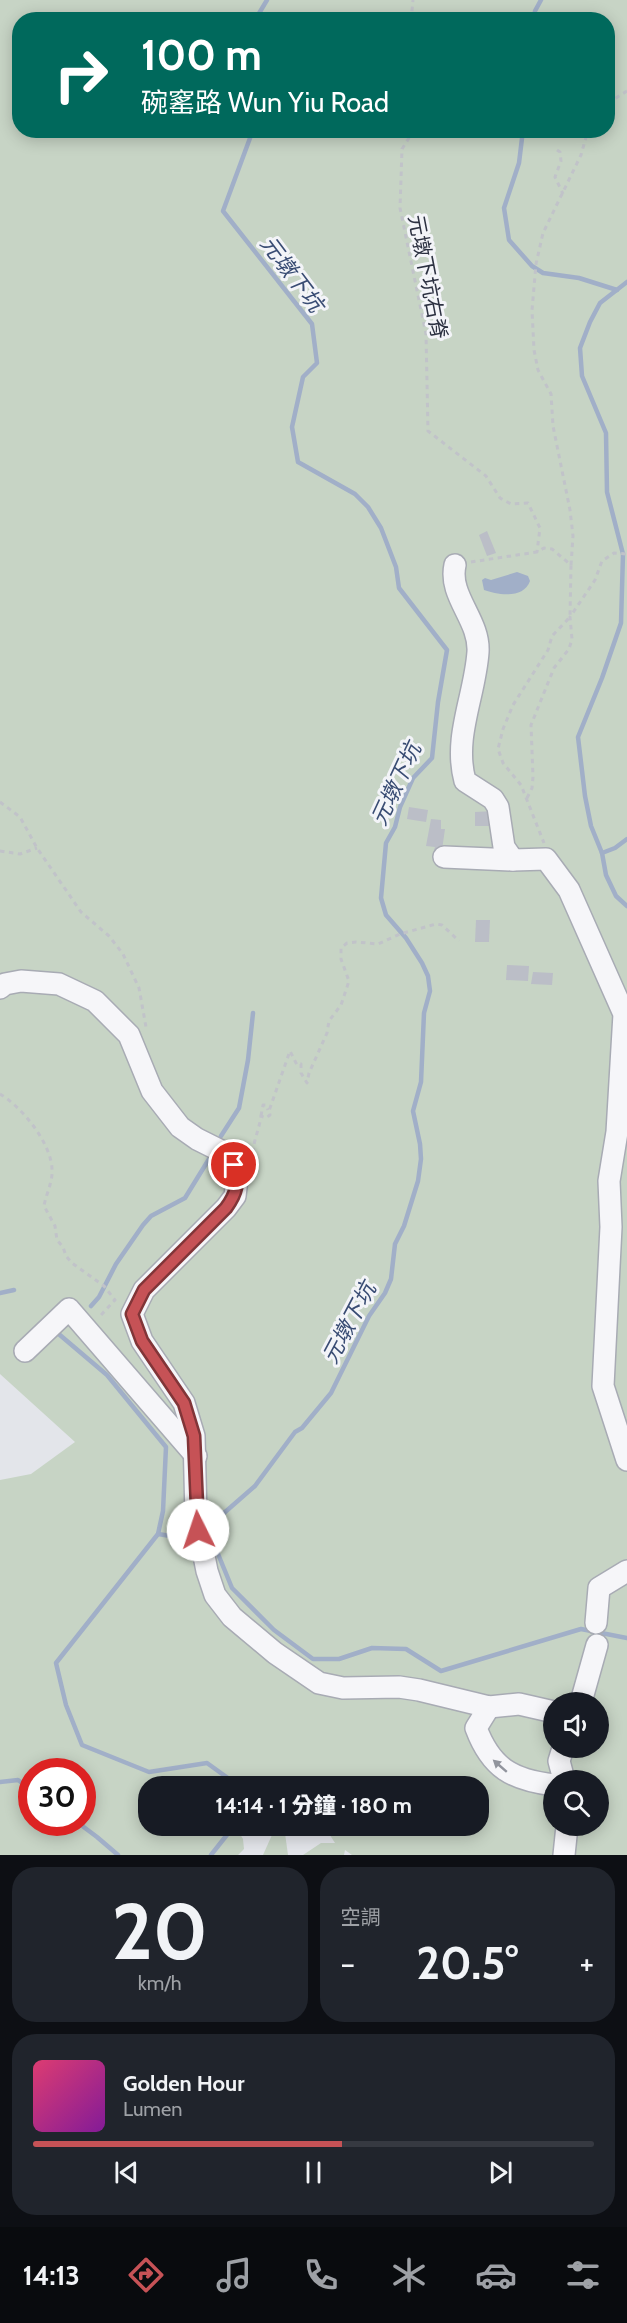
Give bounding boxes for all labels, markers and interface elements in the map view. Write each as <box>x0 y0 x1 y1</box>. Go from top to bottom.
text: 100 m <box>141 29 262 81</box>
icon: right <box>42 36 120 114</box>
text: 碗窰路 Wun Yiu Road <box>141 86 389 119</box>
street label: 元墩下坑右脊 <box>404 213 452 341</box>
water label: 元墩下坑 <box>255 231 331 320</box>
water label: 元墩下坑 <box>365 736 428 830</box>
pin <box>208 1139 259 1190</box>
icon: arrive <box>217 1148 250 1181</box>
water label: 元墩下坑 <box>316 1275 383 1368</box>
position arrow <box>166 1498 230 1562</box>
map controls <box>543 1692 609 1836</box>
button: sound <box>543 1692 609 1758</box>
speed limit sign: 30 <box>18 1758 96 1836</box>
one-way arrow <box>493 1760 508 1773</box>
button: search <box>543 1770 609 1836</box>
text: 14:14 · 1 分鐘 · 180 m <box>215 1792 412 1819</box>
text: 20 <box>112 1884 208 1979</box>
text: 空調 <box>341 1905 381 1929</box>
text: 20.5° <box>416 1936 518 1990</box>
text: − <box>341 1943 355 1983</box>
text: + <box>579 1943 594 1983</box>
text: km/h <box>138 1971 182 1995</box>
text: Golden Hour <box>123 2070 244 2097</box>
text: Lumen <box>123 2097 182 2121</box>
icon: previous <box>110 2156 143 2189</box>
icon: pause <box>297 2156 330 2189</box>
icon: next <box>484 2156 517 2189</box>
icon: directions <box>125 2254 167 2296</box>
icon: music <box>213 2254 255 2296</box>
icon: phone <box>300 2254 342 2296</box>
icon: climate <box>388 2254 430 2296</box>
icon: car <box>475 2254 517 2296</box>
icon: filters <box>562 2254 604 2296</box>
text: 14:13 <box>23 2259 80 2292</box>

